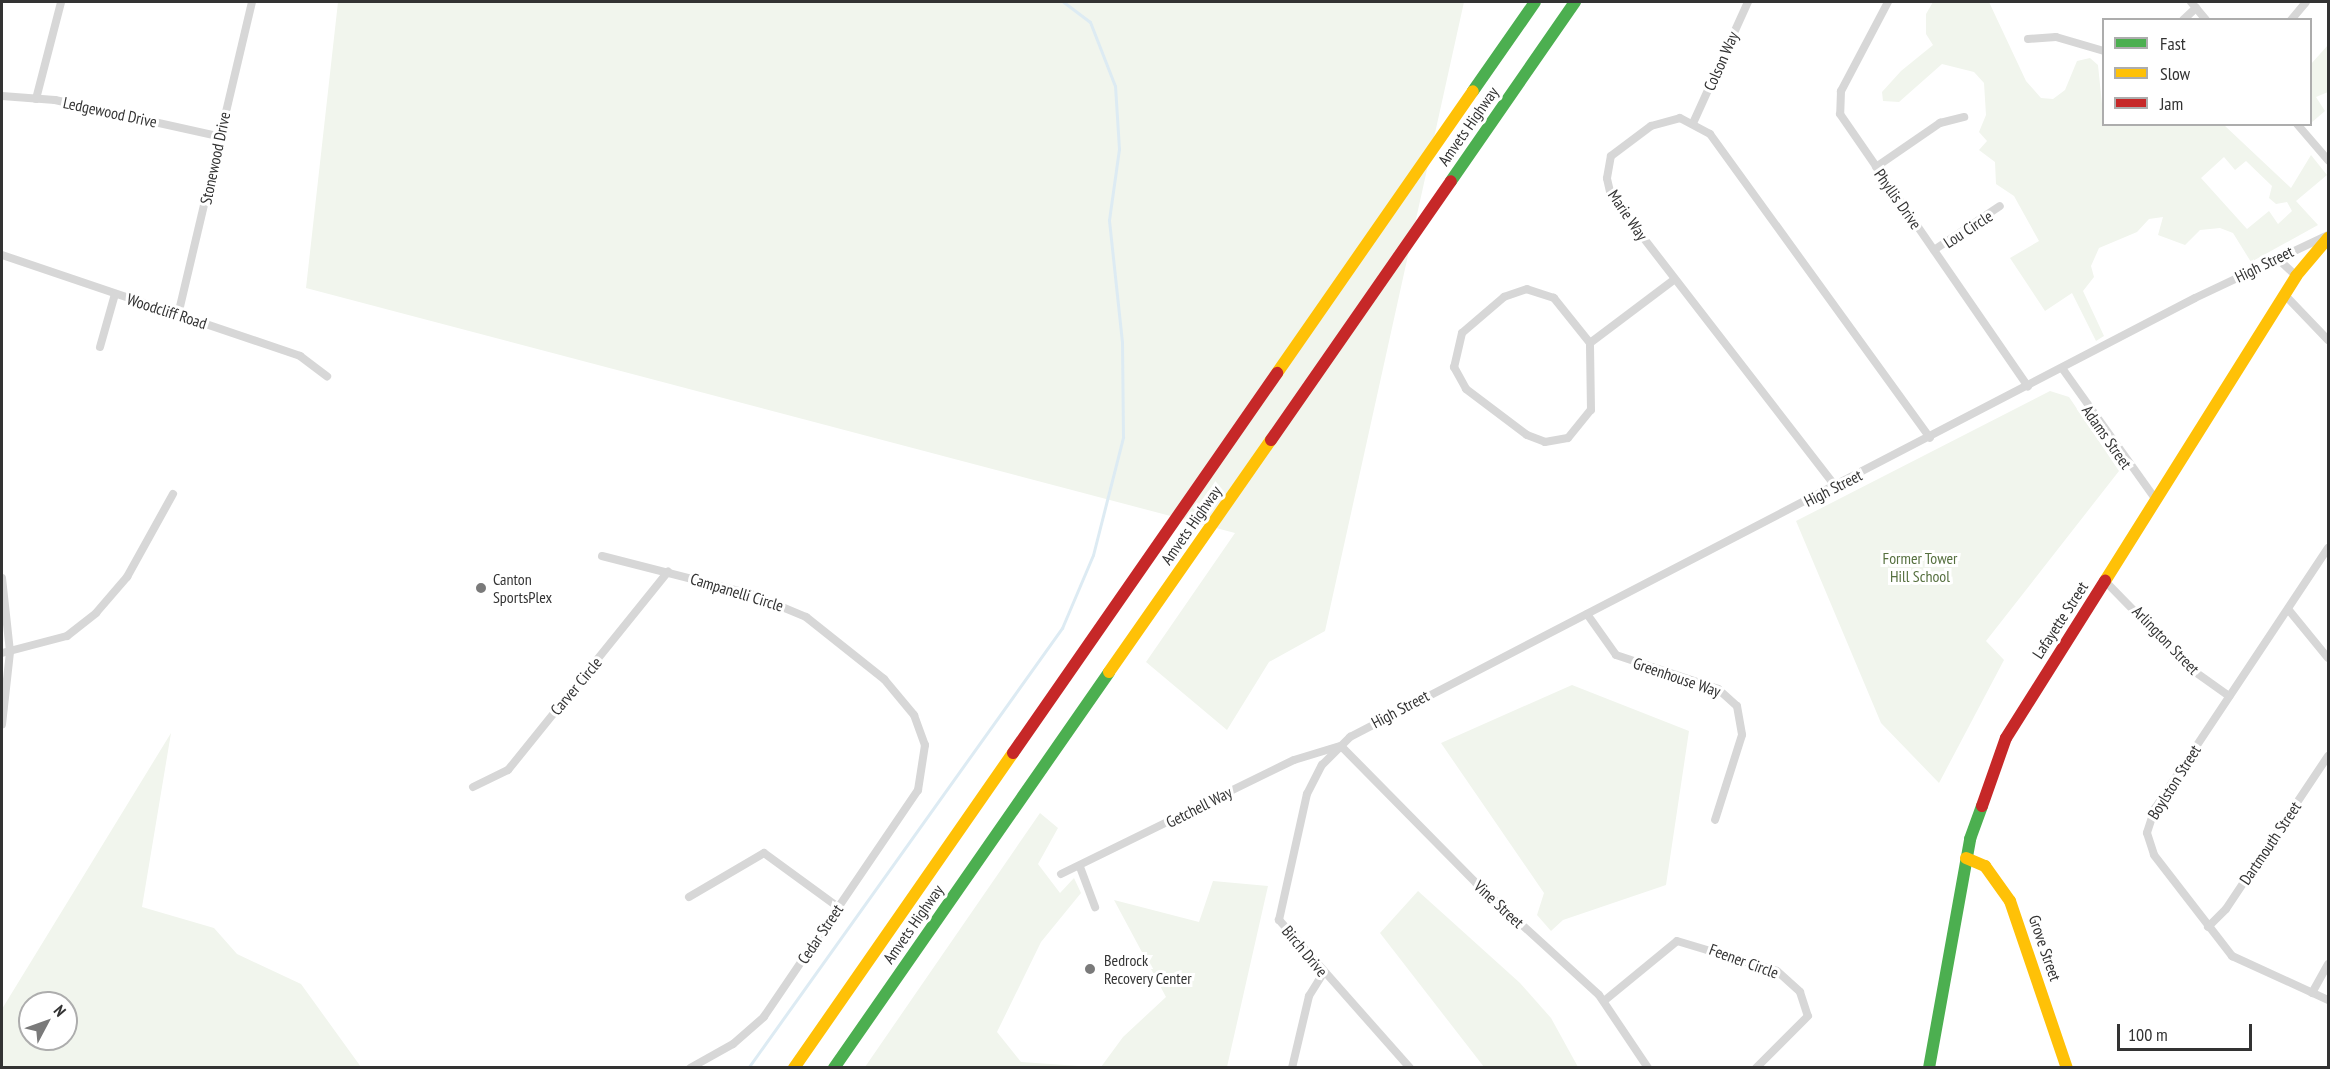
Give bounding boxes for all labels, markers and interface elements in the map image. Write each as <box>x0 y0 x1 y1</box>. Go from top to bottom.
legend <box>2102 18 2312 126</box>
street label: Colson Way <box>1699 28 1743 94</box>
text: Fast <box>2160 32 2186 55</box>
text: Slow <box>2160 62 2190 85</box>
street label: Amvets Highway <box>1434 83 1502 169</box>
text: Jam <box>2160 92 2183 115</box>
street label: Ledgewood Drive <box>61 93 159 131</box>
street label: Stonewood Drive <box>196 110 234 206</box>
street label: Phyllis Drive <box>1870 165 1926 233</box>
street label: Marie Way <box>1604 186 1652 244</box>
street label: Lou Circle <box>1940 206 1996 252</box>
street label: High Street <box>2232 242 2296 286</box>
street label: Woodcliff Road <box>125 289 209 333</box>
street label: Adams Street <box>2078 401 2136 473</box>
street label: High Street <box>1801 465 1865 511</box>
street label: Amvets Highway <box>1157 482 1225 568</box>
park label: Former Tower Hill School <box>1882 548 1958 586</box>
place label: Canton SportsPlex <box>493 569 552 607</box>
street label: Campanelli Circle <box>688 569 786 615</box>
street label: Lafayette Street <box>2028 578 2092 662</box>
marker: Canton SportsPlex <box>474 581 488 595</box>
street label: Arlington Street <box>2129 602 2203 678</box>
street label: Carver Circle <box>546 653 606 719</box>
street label: Greenhouse Way <box>1631 653 1723 701</box>
street label: High Street <box>1368 686 1432 732</box>
street label: Boylston Street <box>2144 741 2204 823</box>
street label: Getchell Way <box>1163 782 1235 832</box>
street label: Dartmouth Street <box>2235 798 2305 888</box>
street label: Vine Street <box>1470 876 1528 932</box>
street label: Amvets Highway <box>879 881 947 967</box>
street label: Cedar Street <box>793 901 847 967</box>
street label: Grove Street <box>2025 913 2065 983</box>
street label: Birch Drive <box>1278 922 1332 980</box>
street label: Feener Circle <box>1707 940 1781 982</box>
place label: Bedrock Recovery Center <box>1104 950 1192 988</box>
marker: Bedrock Recovery Center <box>1081 960 1099 978</box>
north arrow <box>18 991 78 1051</box>
text: N <box>50 1001 70 1020</box>
scale bar <box>2120 1012 2255 1050</box>
text: 100 m <box>2128 1023 2168 1046</box>

